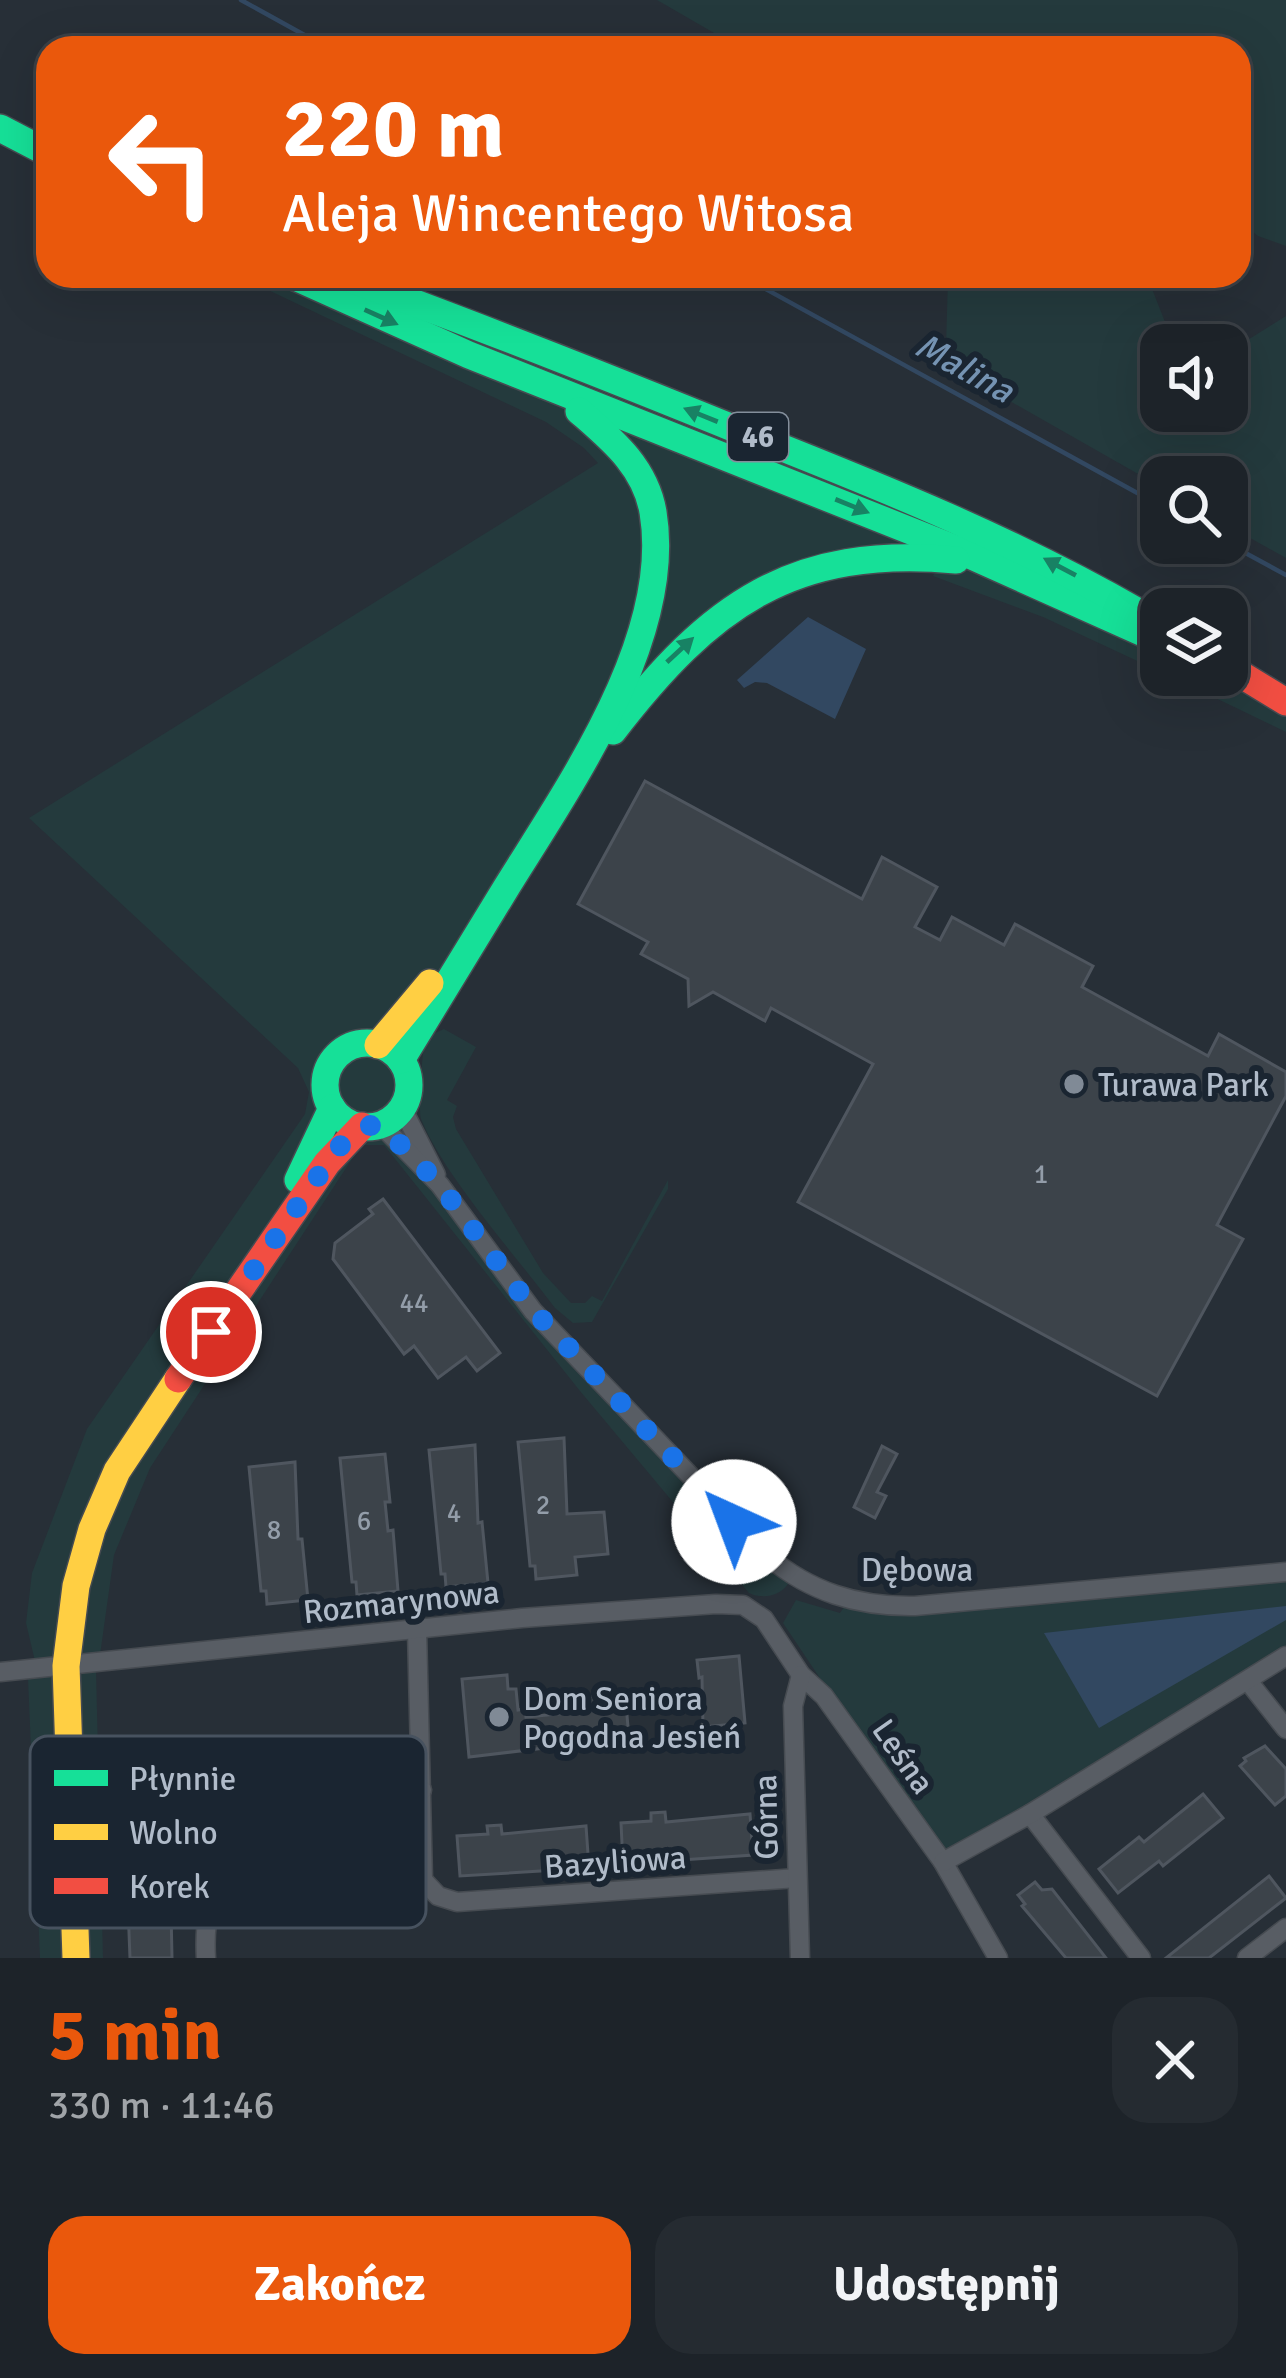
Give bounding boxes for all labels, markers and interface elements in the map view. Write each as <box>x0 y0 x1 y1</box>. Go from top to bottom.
text: 220 m <box>282 77 504 181</box>
icon: left <box>84 84 240 240</box>
text: Aleja Wincentego Witosa <box>282 180 854 247</box>
one-way arrow <box>364 307 399 327</box>
water label: Malina <box>907 323 1023 414</box>
map controls <box>1140 324 1248 696</box>
button: sound <box>1140 324 1248 432</box>
one-way arrow <box>682 404 718 423</box>
road number: 46 <box>728 413 788 461</box>
button: search <box>1140 456 1248 564</box>
one-way arrow <box>834 497 870 516</box>
one-way arrow <box>1042 557 1077 578</box>
button: layers <box>1140 588 1248 696</box>
one-way arrow <box>666 637 695 665</box>
place label: Turawa Park <box>1098 1065 1269 1106</box>
marker: Turawa Park <box>1061 1071 1087 1097</box>
house number: 1 <box>1034 1158 1048 1191</box>
pin <box>160 1281 262 1383</box>
house number: 44 <box>399 1287 429 1320</box>
icon: arrive <box>178 1299 244 1365</box>
position arrow <box>671 1459 797 1585</box>
house number: 2 <box>536 1489 550 1522</box>
house number: 4 <box>447 1497 461 1530</box>
house number: 6 <box>357 1505 371 1538</box>
house number: 8 <box>267 1514 281 1547</box>
street label: Dębowa <box>861 1550 973 1591</box>
street label: Rozmarynowa <box>301 1572 501 1633</box>
place label: Dom Seniora Pogodna Jesień <box>523 1679 741 1758</box>
marker: Dom Seniora Pogodna Jesień <box>486 1704 512 1730</box>
street label: Leśna <box>862 1711 943 1802</box>
legend <box>30 1736 426 1928</box>
text: Płynnie <box>129 1759 236 1800</box>
street label: Górna <box>745 1774 788 1860</box>
text: Wolno <box>129 1813 218 1854</box>
street label: Bazyliowa <box>543 1837 688 1888</box>
text: Korek <box>129 1867 210 1908</box>
text: 5 min <box>48 1991 222 2080</box>
button: close <box>1112 1997 1238 2123</box>
text: 330 m · 11:46 <box>48 2081 275 2129</box>
button: Zakończ <box>48 2216 631 2354</box>
button: Udostępnij <box>655 2216 1238 2354</box>

